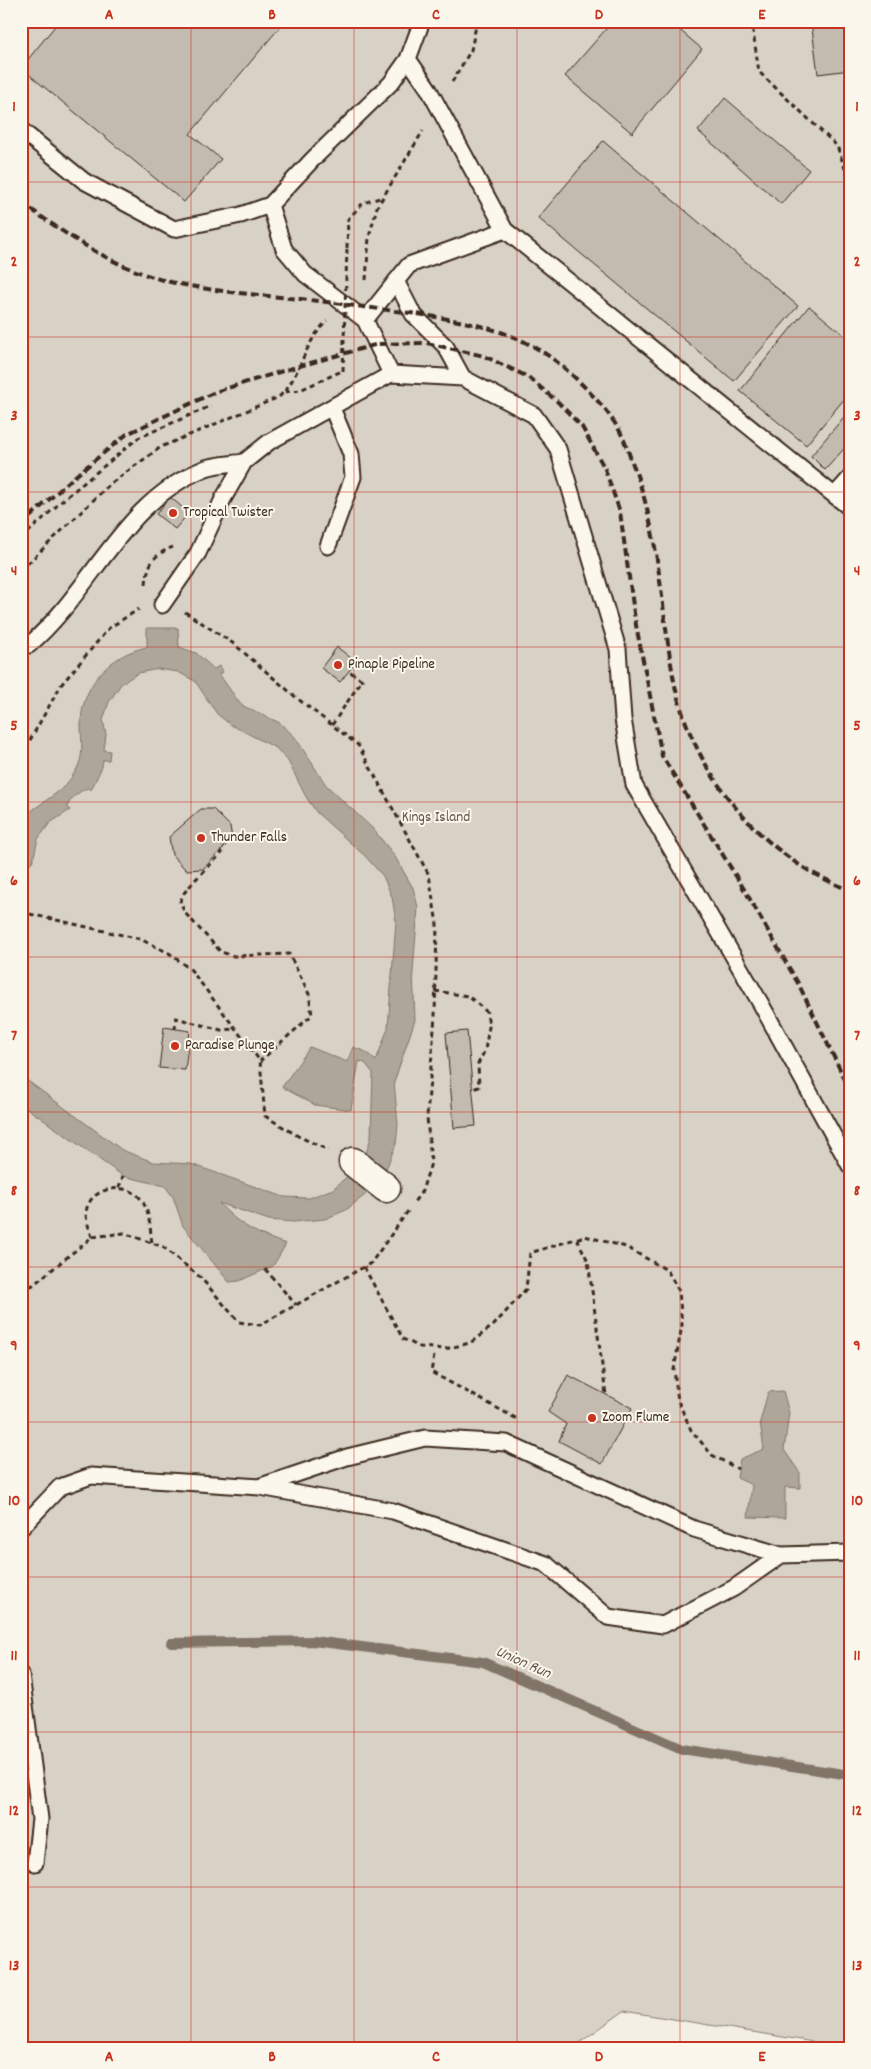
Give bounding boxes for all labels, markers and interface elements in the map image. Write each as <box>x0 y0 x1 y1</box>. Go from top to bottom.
text: A <box>105 4 114 27</box>
text: B <box>268 4 276 27</box>
text: C <box>432 4 440 27</box>
text: D <box>595 4 604 27</box>
text: E <box>758 4 766 27</box>
text: 1 <box>12 96 16 119</box>
text: 1 <box>855 96 859 119</box>
text: 2 <box>11 251 18 274</box>
text: 2 <box>854 251 861 274</box>
text: 3 <box>10 405 18 428</box>
text: 3 <box>853 405 861 428</box>
place label: Tropical Twister <box>183 502 274 524</box>
marker: Tropical Twister <box>167 507 179 519</box>
text: 4 <box>11 560 17 583</box>
text: 4 <box>854 560 860 583</box>
place label: Pinaple Pipeline <box>348 654 435 676</box>
marker: Pinaple Pipeline <box>332 659 344 671</box>
text: 5 <box>10 715 18 738</box>
text: 5 <box>853 715 861 738</box>
park label: Kings Island <box>402 807 470 829</box>
place label: Thunder Falls <box>211 827 287 849</box>
marker: Thunder Falls <box>195 832 207 844</box>
text: 6 <box>10 870 18 893</box>
text: 6 <box>853 870 861 893</box>
text: 7 <box>11 1025 17 1048</box>
text: 7 <box>854 1025 860 1048</box>
place label: Paradise Plunge <box>185 1035 275 1057</box>
marker: Paradise Plunge <box>169 1040 181 1052</box>
text: 8 <box>11 1180 18 1203</box>
text: 8 <box>854 1180 861 1203</box>
text: 9 <box>10 1335 18 1358</box>
text: 9 <box>853 1335 861 1358</box>
place label: Zoom Flume <box>602 1407 670 1429</box>
marker: Zoom Flume <box>586 1412 598 1424</box>
text: 10 <box>8 1490 20 1513</box>
text: 10 <box>851 1490 863 1513</box>
water label: Union Run <box>492 1641 555 1686</box>
text: 11 <box>10 1645 18 1668</box>
text: 11 <box>853 1645 861 1668</box>
text: 12 <box>9 1800 19 1823</box>
text: 12 <box>852 1800 862 1823</box>
text: 13 <box>9 1955 19 1978</box>
text: 13 <box>852 1955 862 1978</box>
text: A <box>105 2046 114 2069</box>
text: B <box>268 2046 276 2069</box>
text: C <box>432 2046 440 2069</box>
text: D <box>595 2046 604 2069</box>
text: E <box>758 2046 766 2069</box>

